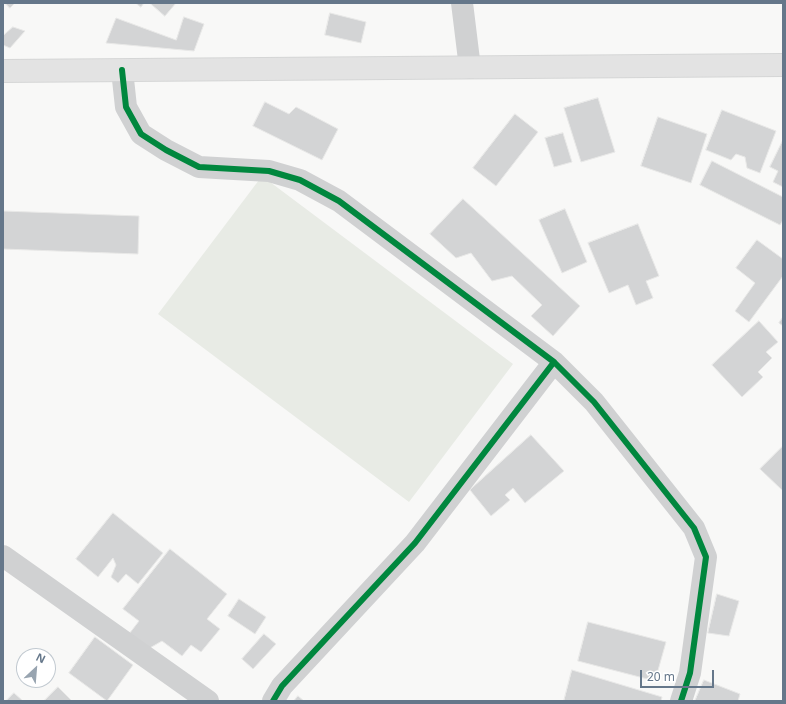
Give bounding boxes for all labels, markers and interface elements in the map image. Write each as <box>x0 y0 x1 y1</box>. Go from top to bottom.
north arrow <box>16 648 56 688</box>
text: N <box>34 649 48 666</box>
scale bar <box>642 662 716 688</box>
text: 20 m <box>647 668 675 685</box>

